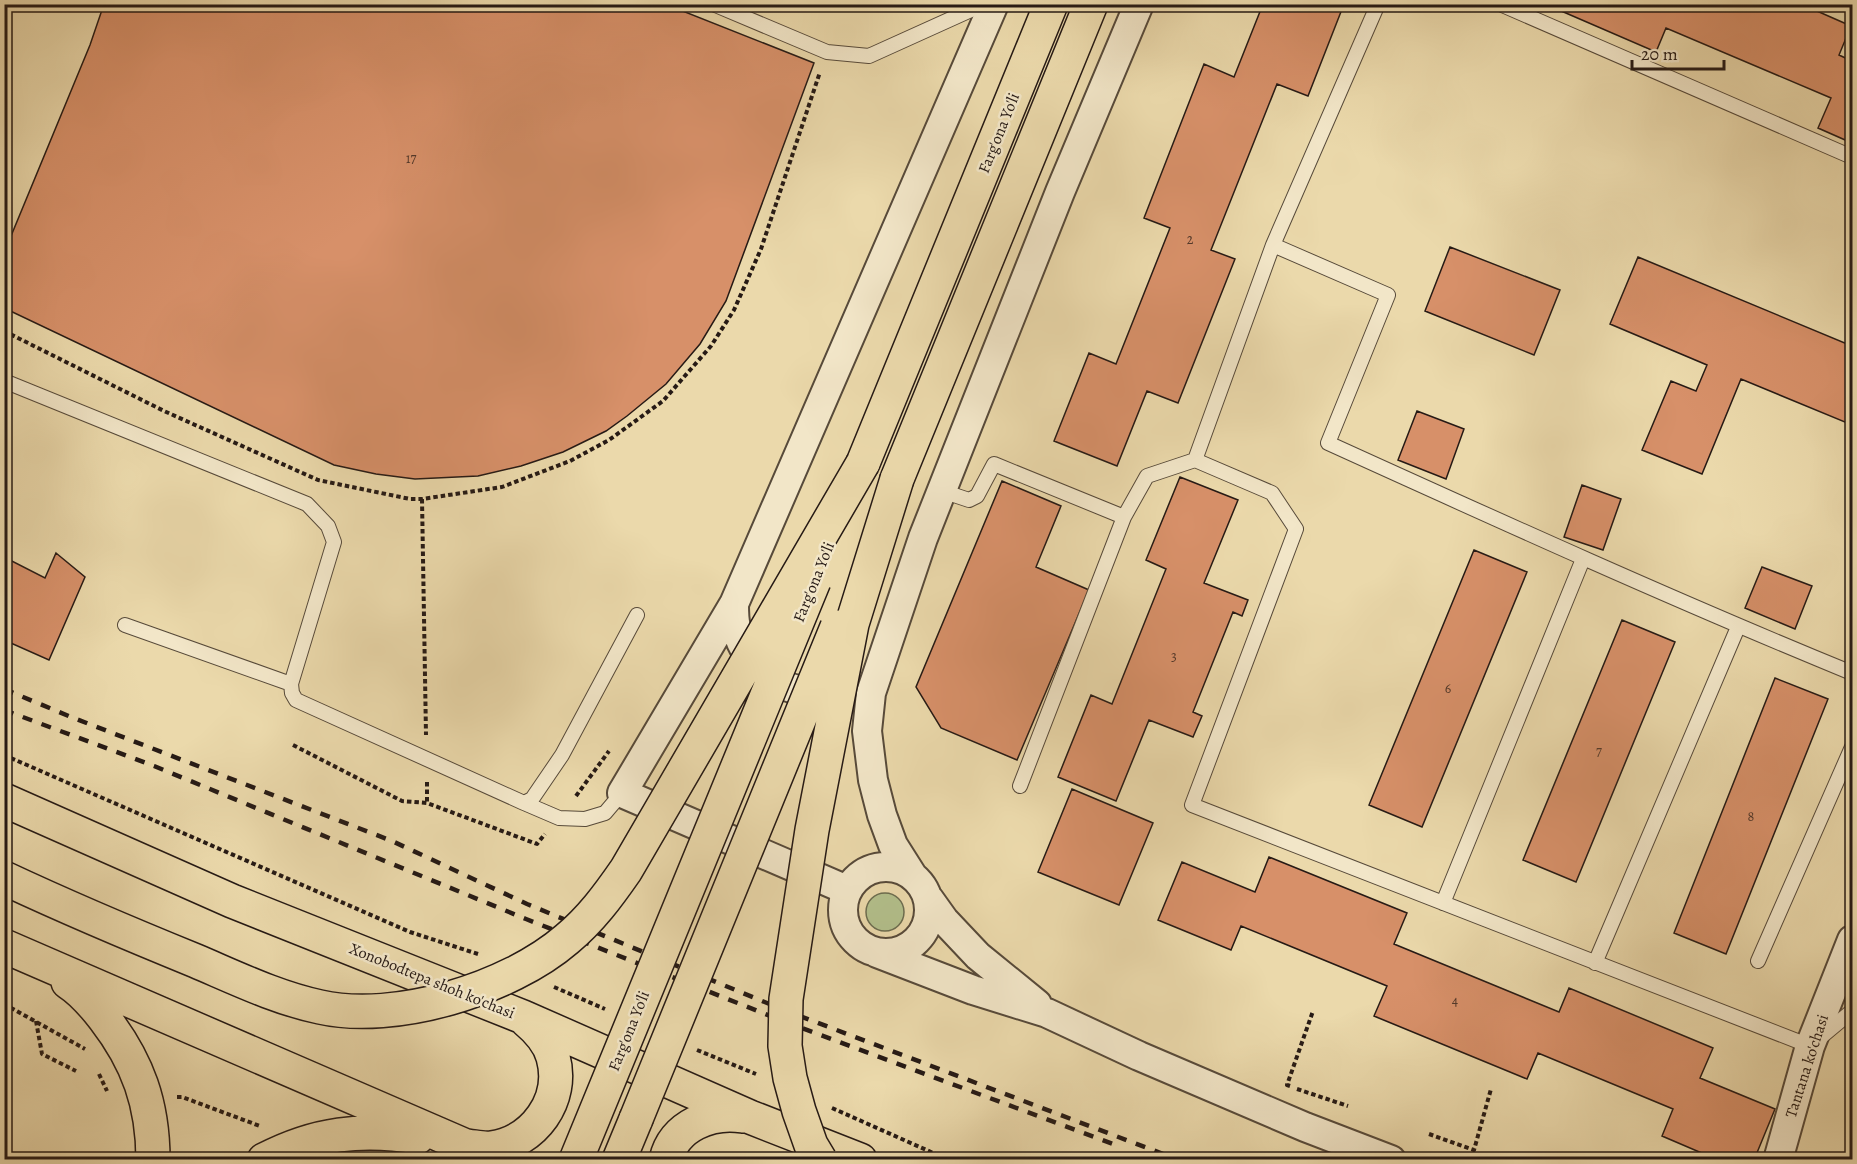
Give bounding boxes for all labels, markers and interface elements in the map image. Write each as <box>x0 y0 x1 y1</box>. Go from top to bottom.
scale bar <box>1632 33 1724 71</box>
text: 20 m <box>1641 42 1678 66</box>
street label: Farg'ona Yo'li <box>973 90 1025 176</box>
house number: 17 <box>406 149 416 168</box>
house number: 2 <box>1187 230 1194 249</box>
street label: Farg'ona Yo'li <box>788 539 840 625</box>
house number: 3 <box>1171 647 1177 666</box>
house number: 6 <box>1445 679 1451 698</box>
house number: 7 <box>1596 742 1602 761</box>
house number: 8 <box>1748 807 1755 826</box>
street label: Xonobodtepa shoh ko'chasi <box>346 938 518 1024</box>
street label: Farg'ona Yo'li <box>603 988 655 1074</box>
house number: 4 <box>1452 991 1458 1010</box>
street label: Tantana ko'chasi <box>1780 1011 1834 1121</box>

